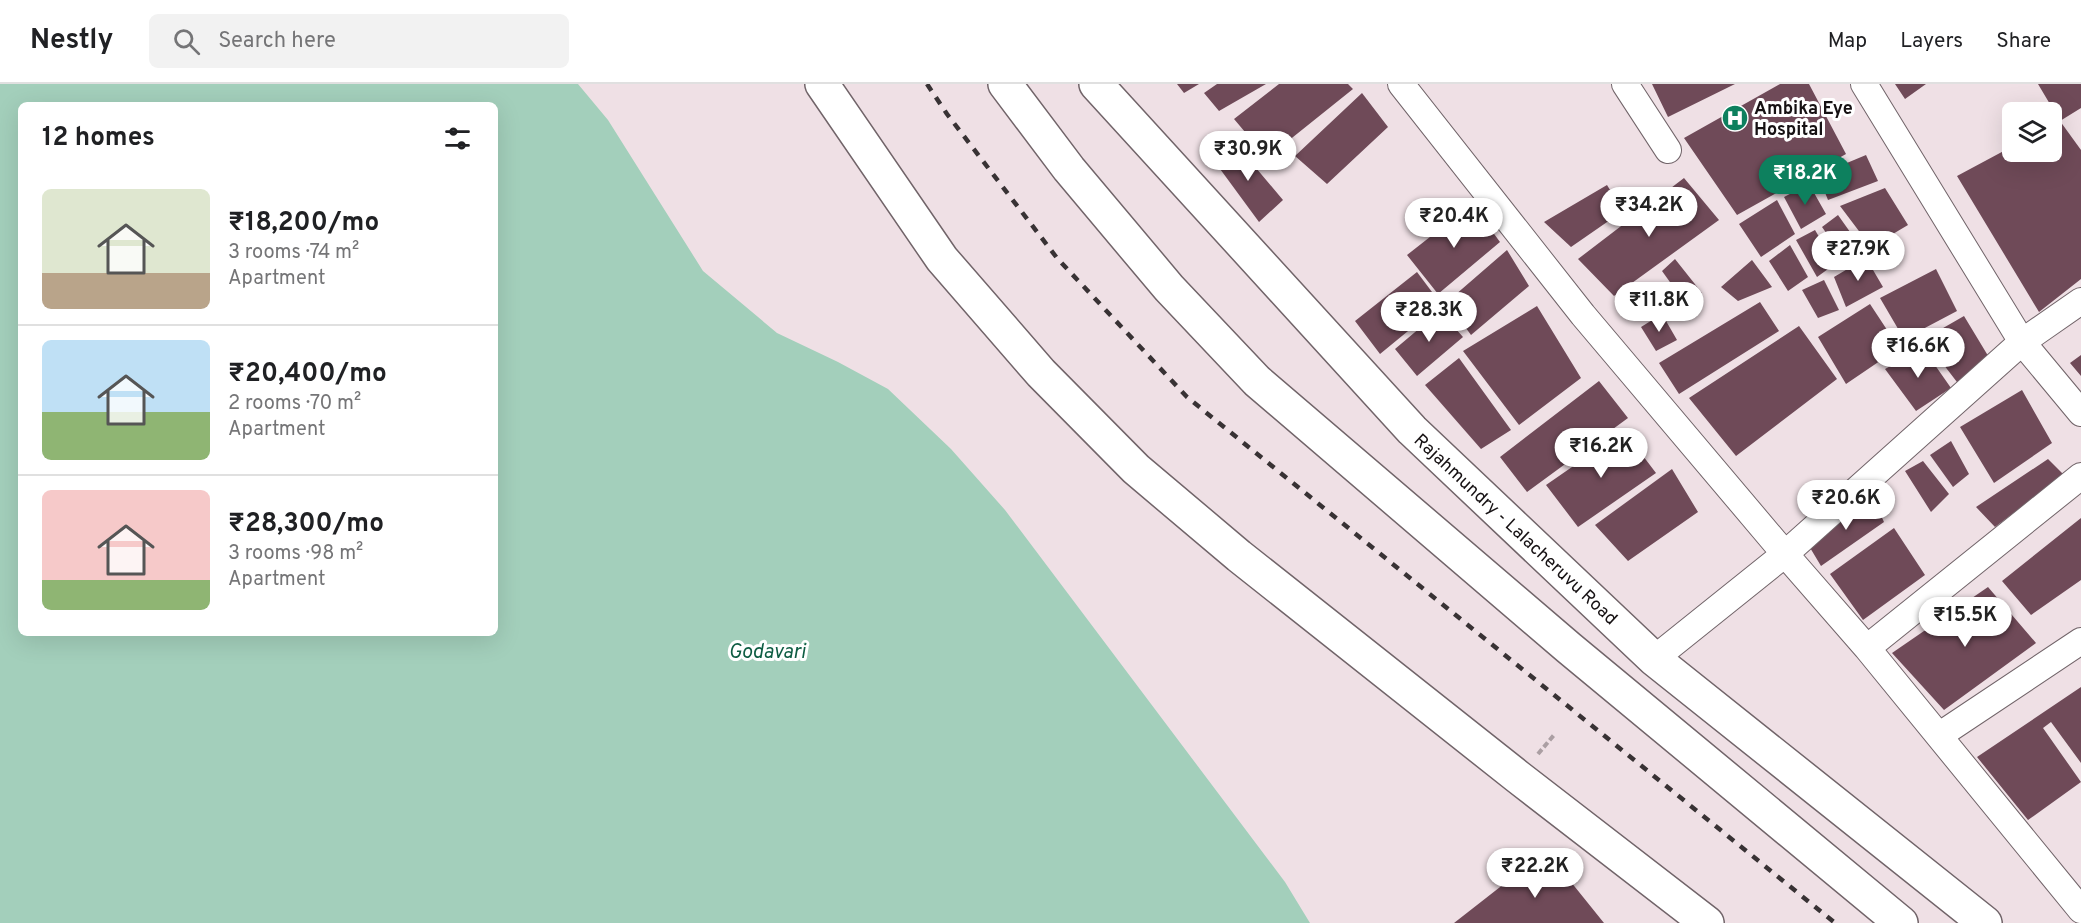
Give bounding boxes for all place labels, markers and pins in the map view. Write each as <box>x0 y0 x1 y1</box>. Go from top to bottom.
place label: Ambika Eye Hospital <box>1754 98 1853 142</box>
hospital icon: Ambika Eye Hospital <box>1720 103 1750 133</box>
pin: ₹30.9K <box>1199 131 1297 182</box>
pin: ₹18.2K <box>1756 155 1854 206</box>
pin: ₹34.2K <box>1600 187 1698 238</box>
pin: ₹20.4K <box>1405 198 1503 249</box>
pin: ₹27.9K <box>1809 231 1907 282</box>
pin: ₹11.8K <box>1610 282 1708 333</box>
pin: ₹28.3K <box>1380 292 1478 343</box>
pin: ₹16.6K <box>1869 328 1967 379</box>
pin: ₹16.2K <box>1552 428 1650 479</box>
pin: ₹20.6K <box>1797 480 1895 531</box>
pin: ₹15.5K <box>1916 597 2014 648</box>
pin: ₹22.2K <box>1486 848 1584 899</box>

